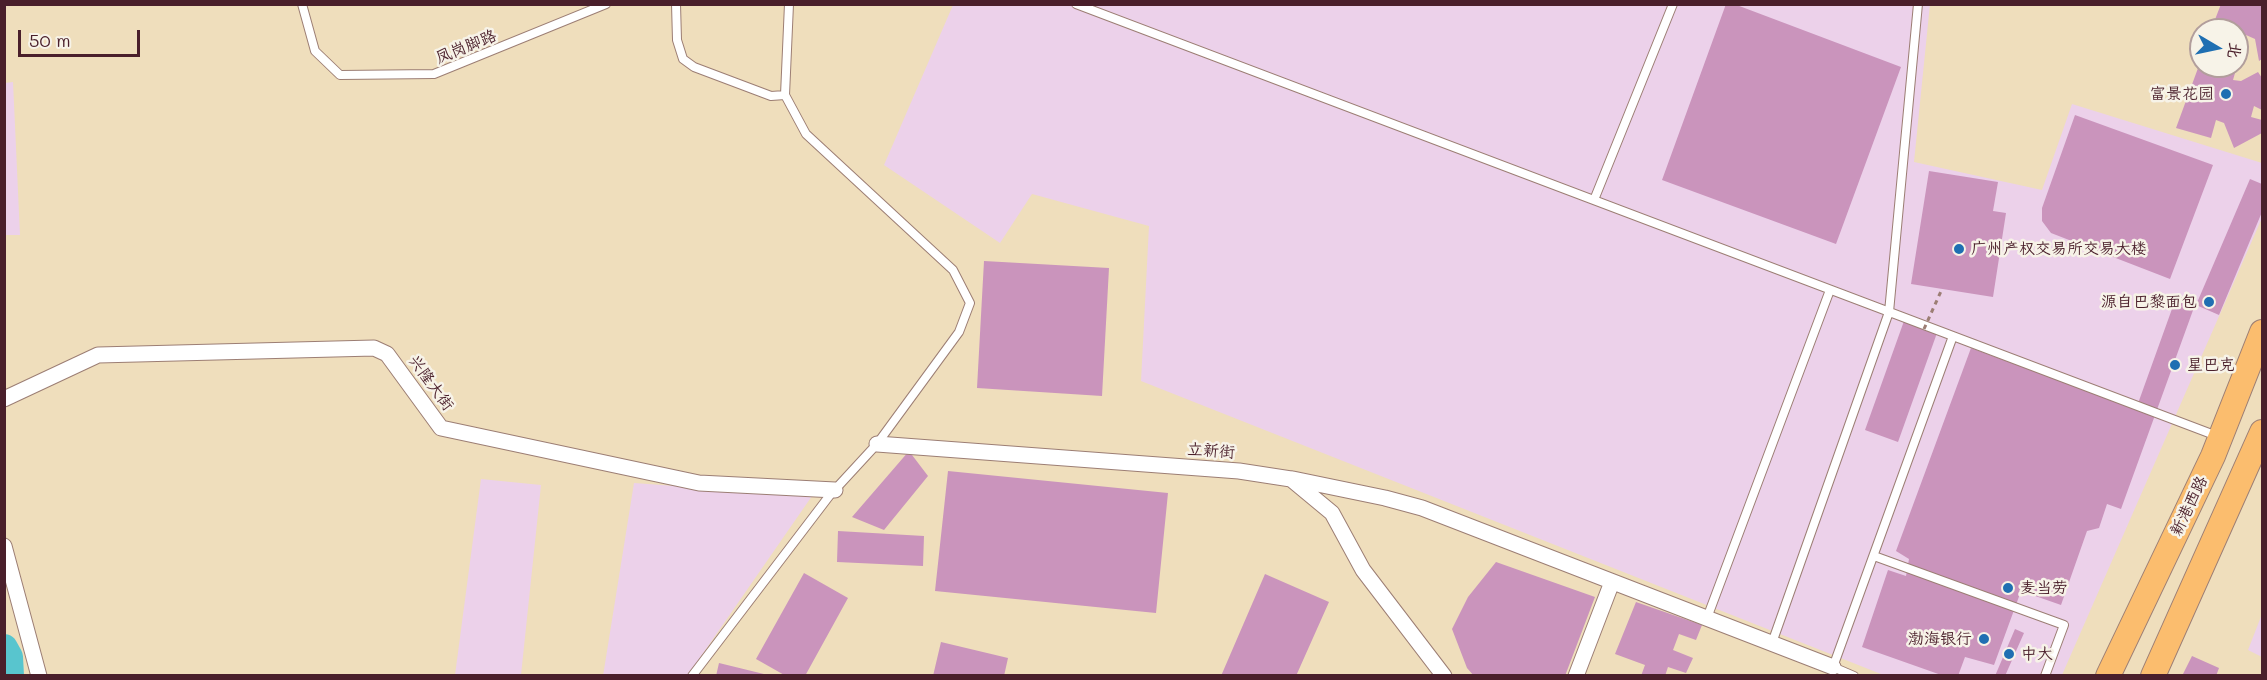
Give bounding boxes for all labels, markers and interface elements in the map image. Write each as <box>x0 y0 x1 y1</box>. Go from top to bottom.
scale bar <box>21 18 142 56</box>
north arrow <box>2189 18 2249 78</box>
street label: 凤岗脚路 <box>433 26 499 68</box>
text: 50 m <box>29 28 71 52</box>
text: 北 <box>2224 41 2247 60</box>
place label: 富景花园 <box>2150 84 2214 104</box>
marker: 富景花园 <box>2219 87 2233 101</box>
place label: 广州产权交易所交易大楼 <box>1971 239 2147 259</box>
marker: 广州产权交易所交易大楼 <box>1952 242 1966 256</box>
place label: 源自巴黎面包 <box>2101 292 2197 312</box>
marker: 源自巴黎面包 <box>2202 295 2216 309</box>
street label: 兴隆大街 <box>404 351 458 415</box>
place label: 星巴克 <box>2187 355 2235 375</box>
marker: 星巴克 <box>2168 358 2182 372</box>
street label: 立新街 <box>1186 440 1236 462</box>
street label: 新港西路 <box>2166 473 2212 539</box>
place label: 麦当劳 <box>2020 578 2068 598</box>
marker: 麦当劳 <box>2001 581 2015 595</box>
place label: 渤海银行 <box>1908 629 1972 649</box>
marker: 渤海银行 <box>1977 632 1991 646</box>
place label: 中大 <box>2021 644 2053 664</box>
marker: 中大 <box>2002 647 2016 661</box>

